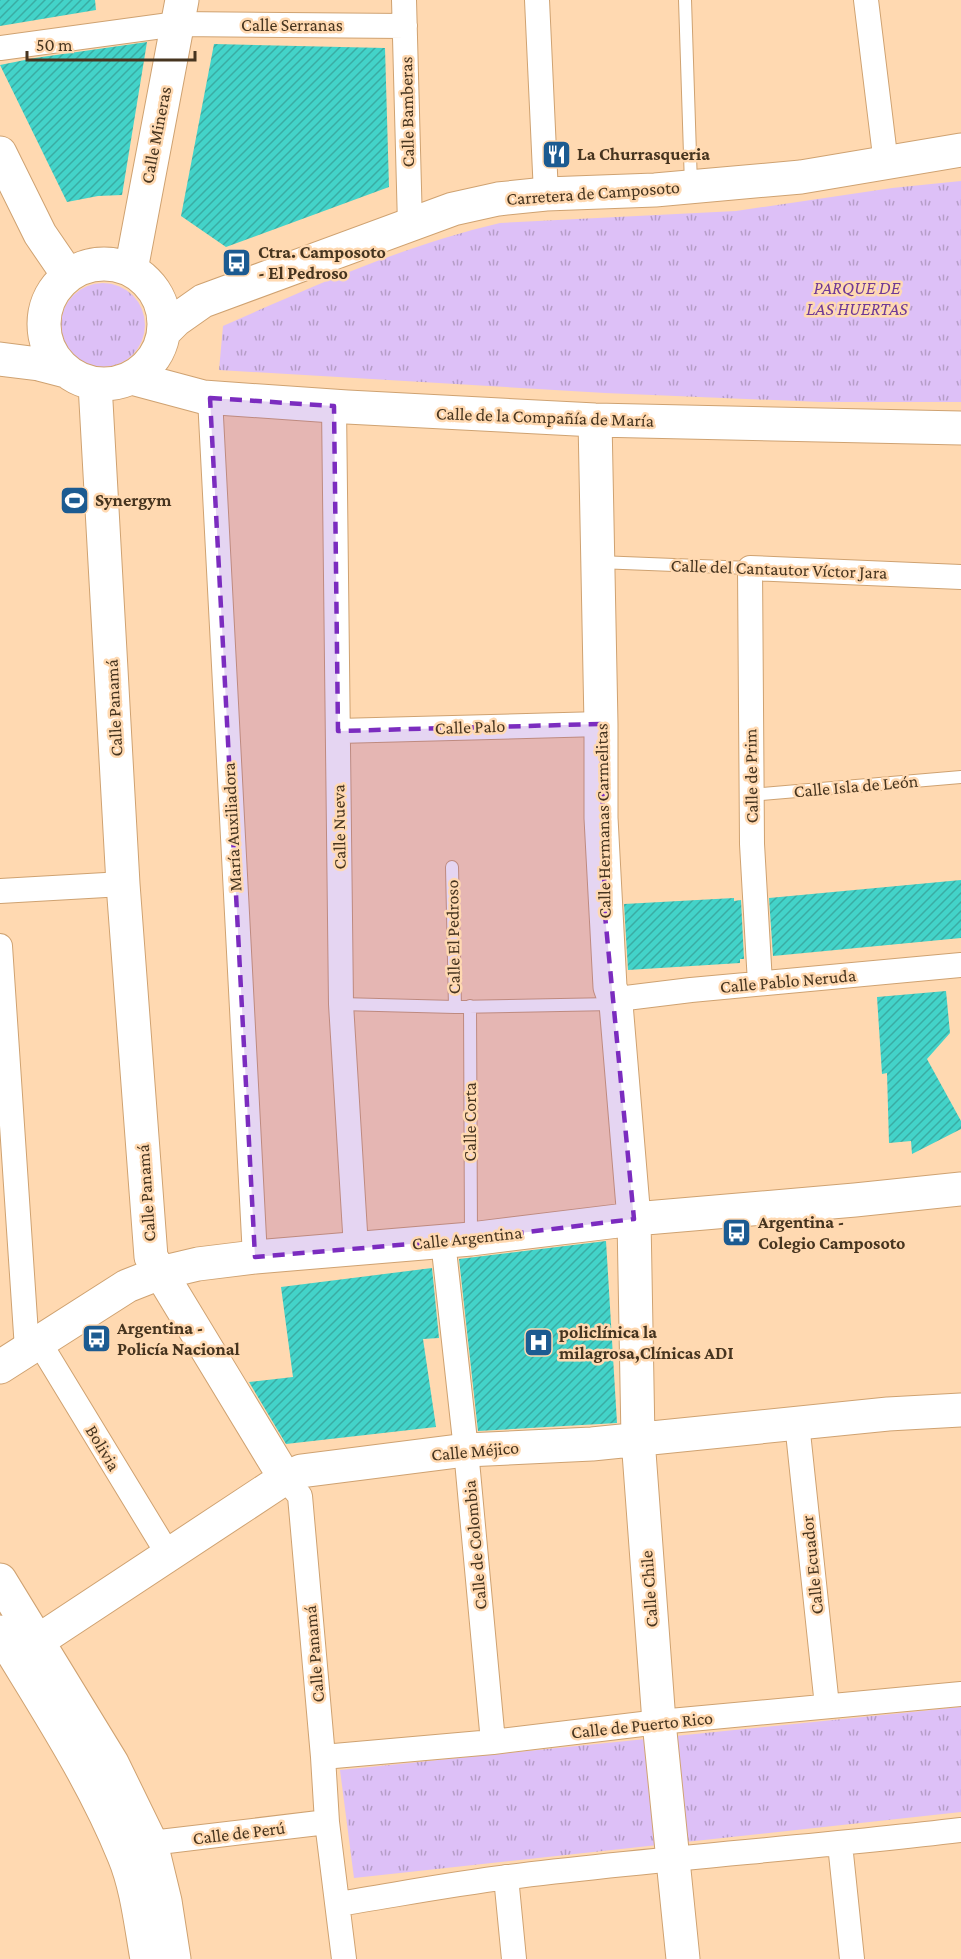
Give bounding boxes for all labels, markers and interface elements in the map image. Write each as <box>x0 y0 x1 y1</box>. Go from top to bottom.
street label: Calle Serranas <box>241 15 343 35</box>
scale bar <box>27 24 195 62</box>
text: 50 m <box>36 35 73 55</box>
street label: Calle Bamberas <box>396 56 418 168</box>
street label: Calle Mineras <box>137 85 175 185</box>
restaurant icon: La Churrasqueria <box>540 138 572 170</box>
place label: La Churrasqueria <box>577 144 710 164</box>
street label: Carretera de Camposoto <box>506 177 681 209</box>
place label: Ctra. Camposoto - El Pedroso <box>258 242 386 283</box>
bus stop icon: Ctra. Camposoto - El Pedroso <box>221 246 253 278</box>
park label: PARQUE DE LAS HUERTAS <box>806 278 908 319</box>
street label: Calle de la Compañía de María <box>436 403 654 431</box>
sports icon: Synergym <box>58 484 90 516</box>
place label: Synergym <box>95 490 172 510</box>
street label: Calle del Cantautor Víctor Jara <box>670 555 888 583</box>
street label: Calle Panamá <box>101 659 127 757</box>
street label: Calle Palo <box>434 716 506 738</box>
street label: Calle Hermanas Carmelitas <box>591 723 615 919</box>
street label: Calle de Prim <box>740 728 762 824</box>
street label: María Auxiliadora <box>219 762 245 892</box>
street label: Calle Isla de León <box>793 771 919 801</box>
street label: Calle Nueva <box>328 784 350 870</box>
street label: Calle El Pedroso <box>442 880 464 994</box>
street label: Calle Pablo Neruda <box>719 965 857 997</box>
street label: Calle Corta <box>460 1082 480 1162</box>
street label: Calle Panamá <box>133 1144 159 1242</box>
place label: Argentina - Colegio Camposoto <box>757 1212 905 1253</box>
bus stop icon: Argentina - Colegio Camposoto <box>721 1216 753 1248</box>
street label: Calle Argentina <box>411 1222 523 1254</box>
place label: Argentina - Policía Nacional <box>116 1318 240 1359</box>
bus stop icon: Argentina - Policía Nacional <box>80 1322 112 1354</box>
place label: policlínica la milagrosa,Clínicas ADI <box>559 1322 733 1363</box>
hospital icon: policlínica la milagrosa,Clínicas ADI <box>522 1326 554 1358</box>
street label: Bolivia <box>82 1422 124 1474</box>
street label: Calle Méjico <box>430 1437 520 1466</box>
street label: Calle de Colombia <box>459 1479 491 1611</box>
street label: Calle Ecuador <box>797 1514 827 1616</box>
street label: Calle Chile <box>636 1550 662 1628</box>
street label: Calle Panamá <box>300 1605 328 1703</box>
street label: Calle de Puerto Rico <box>570 1708 714 1742</box>
street label: Calle de Perú <box>192 1817 287 1849</box>

